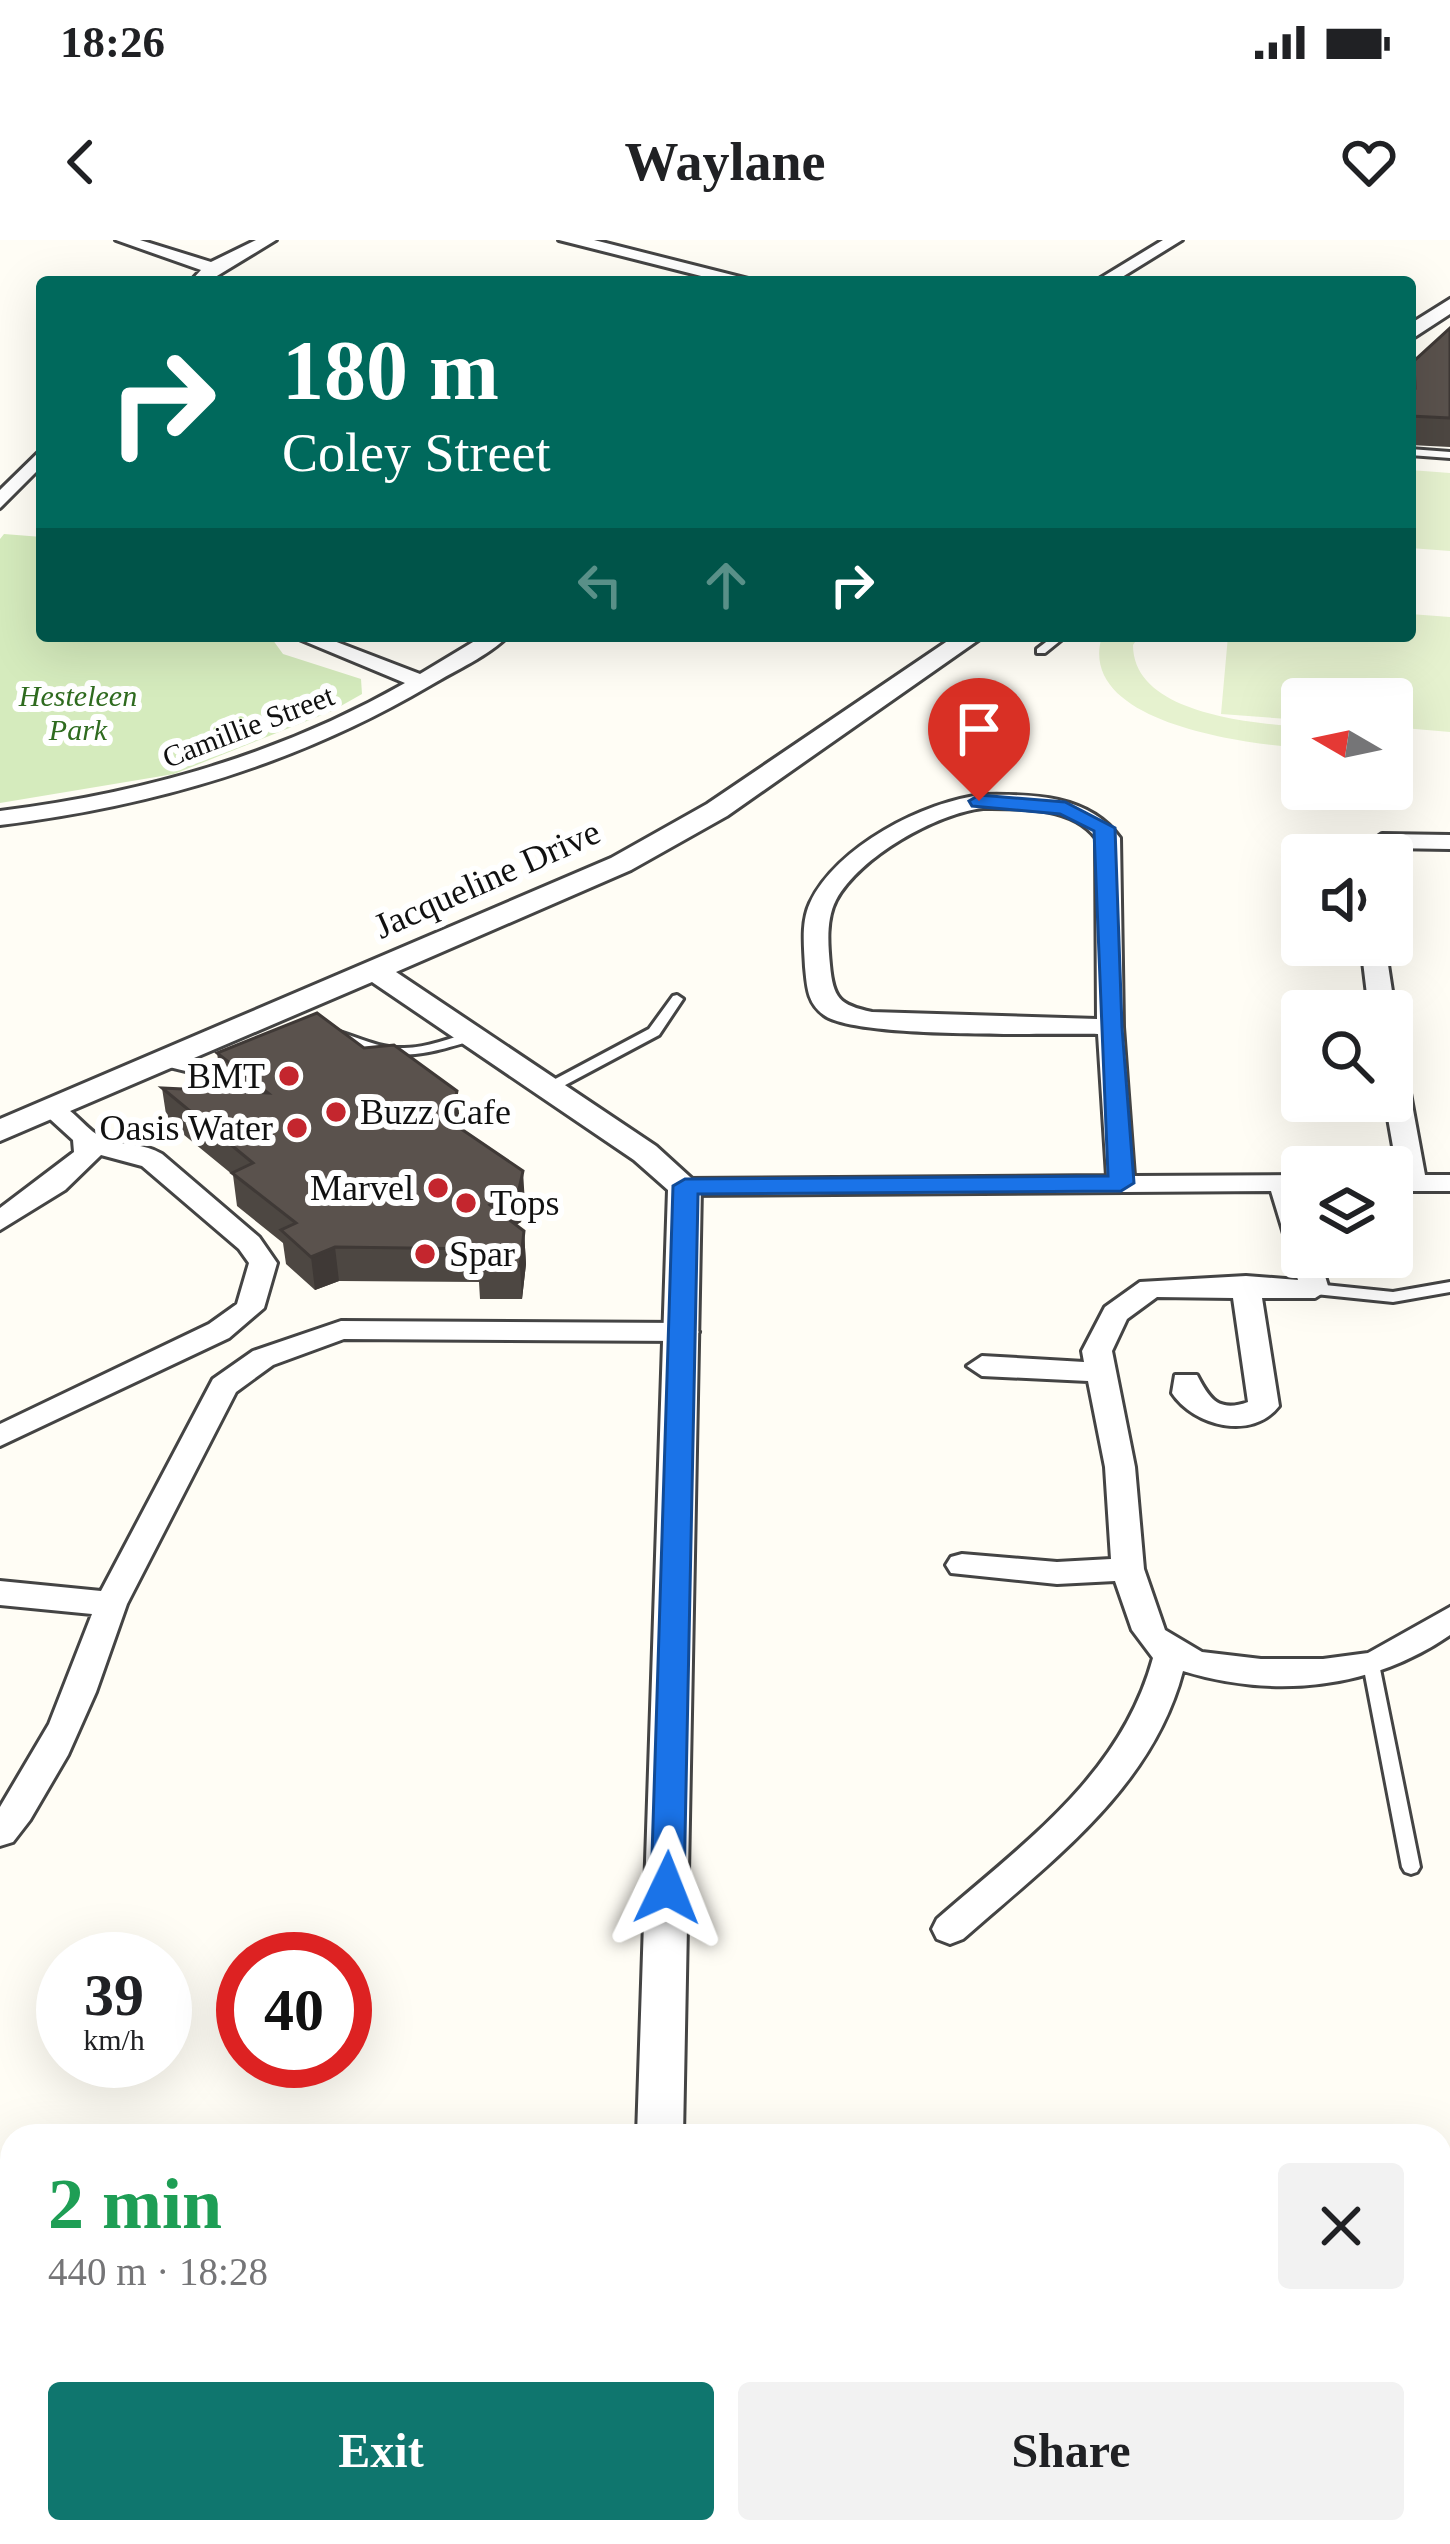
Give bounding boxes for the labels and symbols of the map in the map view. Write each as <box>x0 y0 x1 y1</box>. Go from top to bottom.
street label: Camillie Street <box>158 678 339 774</box>
pin <box>928 678 1030 801</box>
north arrow <box>1281 678 1413 810</box>
park label: Hesteleen Park <box>18 679 137 746</box>
street label: Jacqueline Drive <box>368 811 606 947</box>
place label: BMT <box>187 1056 265 1096</box>
marker: BMT <box>276 1063 302 1089</box>
place label: Buzz Cafe <box>360 1092 511 1132</box>
marker: Buzz Cafe <box>323 1099 349 1125</box>
place label: Oasis Water <box>100 1108 273 1148</box>
marker: Oasis Water <box>284 1115 310 1141</box>
place label: Marvel <box>310 1168 414 1208</box>
marker: Marvel <box>425 1175 451 1201</box>
place label: Tops <box>490 1183 560 1223</box>
marker: Tops <box>453 1190 479 1216</box>
place label: Spar <box>449 1234 515 1274</box>
marker: Spar <box>412 1241 438 1267</box>
position arrow <box>604 1825 730 1951</box>
speed limit sign: 40 <box>216 1932 372 2088</box>

